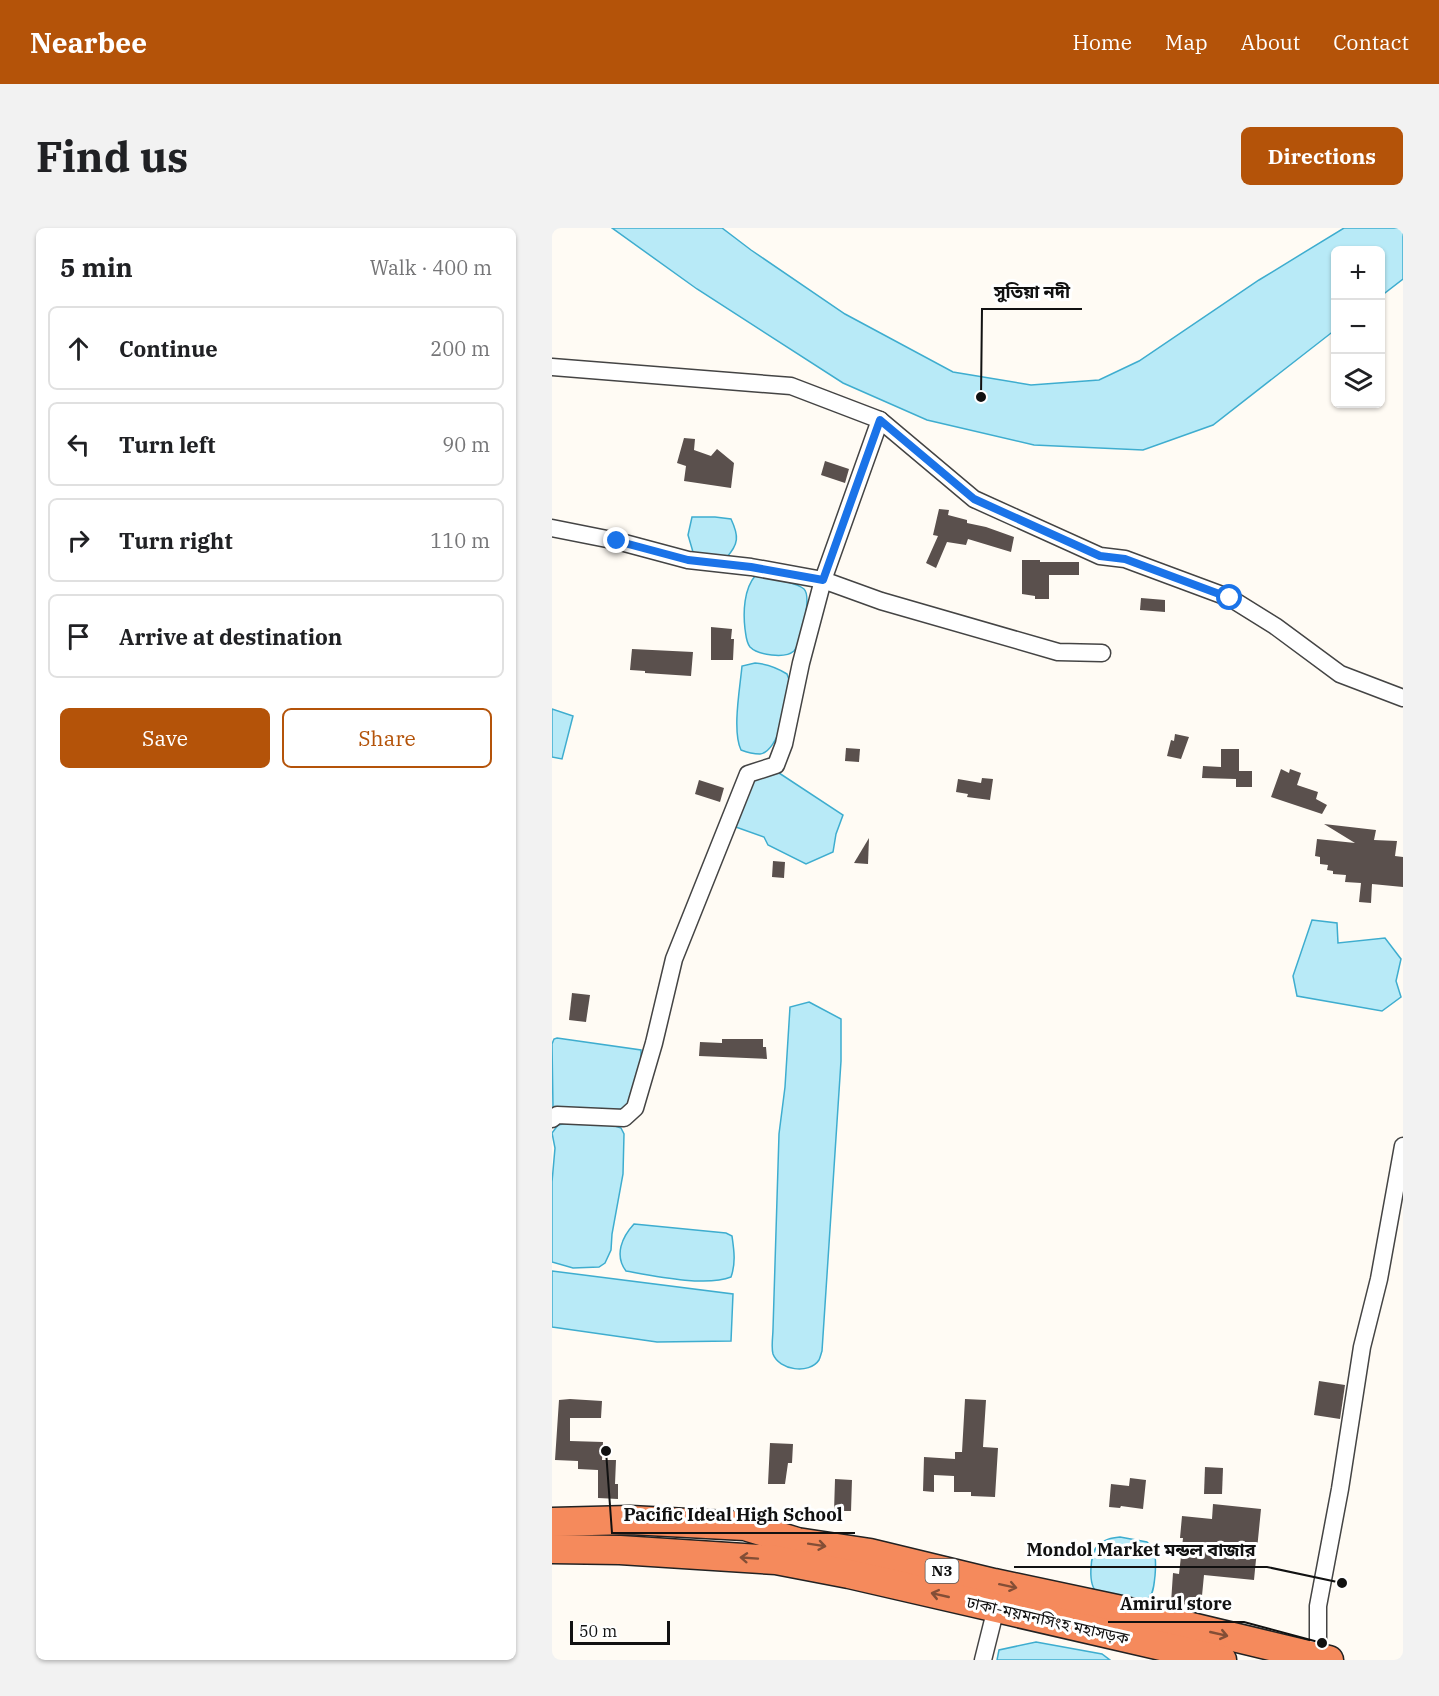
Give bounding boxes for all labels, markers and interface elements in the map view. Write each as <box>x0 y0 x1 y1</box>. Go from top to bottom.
text: Nearbee <box>30 24 147 61</box>
text: Home <box>1072 28 1132 56</box>
text: Map <box>1165 28 1208 56</box>
text: About <box>1241 28 1300 56</box>
text: Contact <box>1333 28 1409 56</box>
button: Directions <box>1241 127 1403 185</box>
text: Find us <box>36 129 188 184</box>
map controls <box>1331 246 1385 408</box>
button: + <box>1331 246 1385 300</box>
text: 5 min <box>60 250 133 284</box>
text: Walk · 400 m <box>370 254 492 281</box>
callout: সুতিয়া নদী <box>982 273 1082 309</box>
text: সুতিয়া নদী <box>993 280 1071 303</box>
button: − <box>1331 300 1385 354</box>
icon: ahead <box>62 332 95 365</box>
text: Continue <box>119 334 218 363</box>
text: 200 m <box>430 335 490 362</box>
button: layers <box>1331 354 1385 408</box>
icon: left <box>62 428 95 461</box>
text: Turn left <box>119 430 215 459</box>
text: 90 m <box>442 431 490 458</box>
icon: right <box>62 524 95 557</box>
text: Turn right <box>119 526 233 555</box>
text: 110 m <box>430 527 490 554</box>
route end <box>603 527 629 553</box>
route start <box>1216 584 1242 610</box>
icon: arrive <box>62 620 95 653</box>
text: Arrive at destination <box>119 622 342 651</box>
button: Save <box>60 708 270 768</box>
button: Share <box>282 708 492 768</box>
callout: Pacific Ideal High School <box>612 1497 855 1533</box>
text: Pacific Ideal High School <box>623 1503 843 1526</box>
callout: Mondol Market মন্ডল বাজার <box>1014 1531 1267 1567</box>
text: Mondol Market মন্ডল বাজার <box>1026 1538 1257 1561</box>
one-way arrow <box>807 1540 827 1551</box>
one-way arrow <box>739 1552 759 1563</box>
road number: N3 <box>926 1559 958 1583</box>
one-way arrow <box>998 1581 1017 1593</box>
callout: Amirul store <box>1108 1586 1244 1622</box>
one-way arrow <box>931 1589 950 1600</box>
street label: ঢাকা-ময়মনসিংহ মহাসড়ক <box>964 1591 1132 1649</box>
text: Amirul store <box>1120 1592 1232 1615</box>
scale bar <box>570 1618 670 1646</box>
text: 50 m <box>579 1621 617 1641</box>
one-way arrow <box>1209 1628 1228 1640</box>

